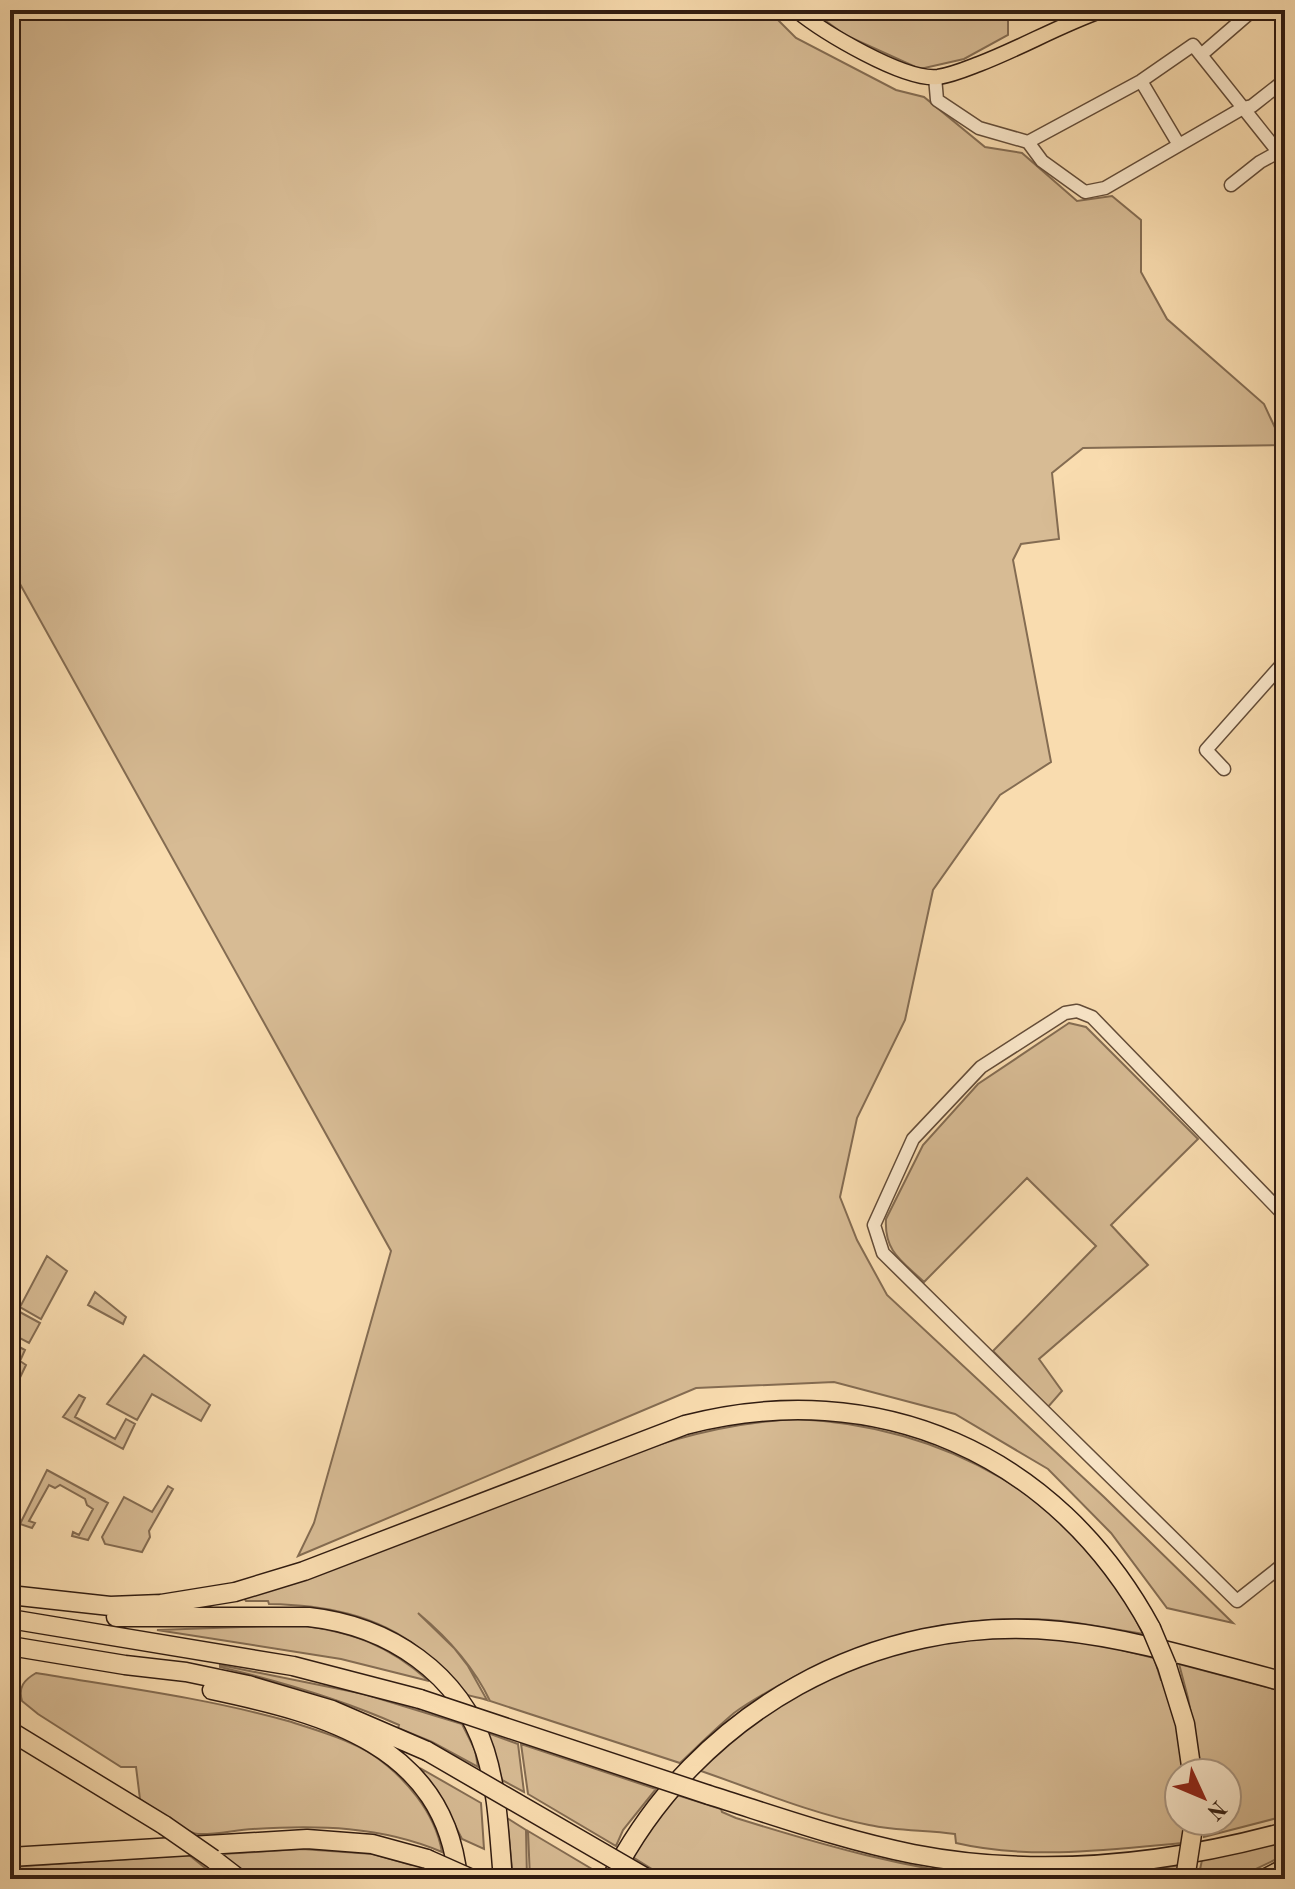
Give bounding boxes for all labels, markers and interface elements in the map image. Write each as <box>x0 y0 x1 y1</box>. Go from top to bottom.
north arrow <box>1163 1757 1243 1837</box>
text: N <box>1202 1796 1230 1823</box>

